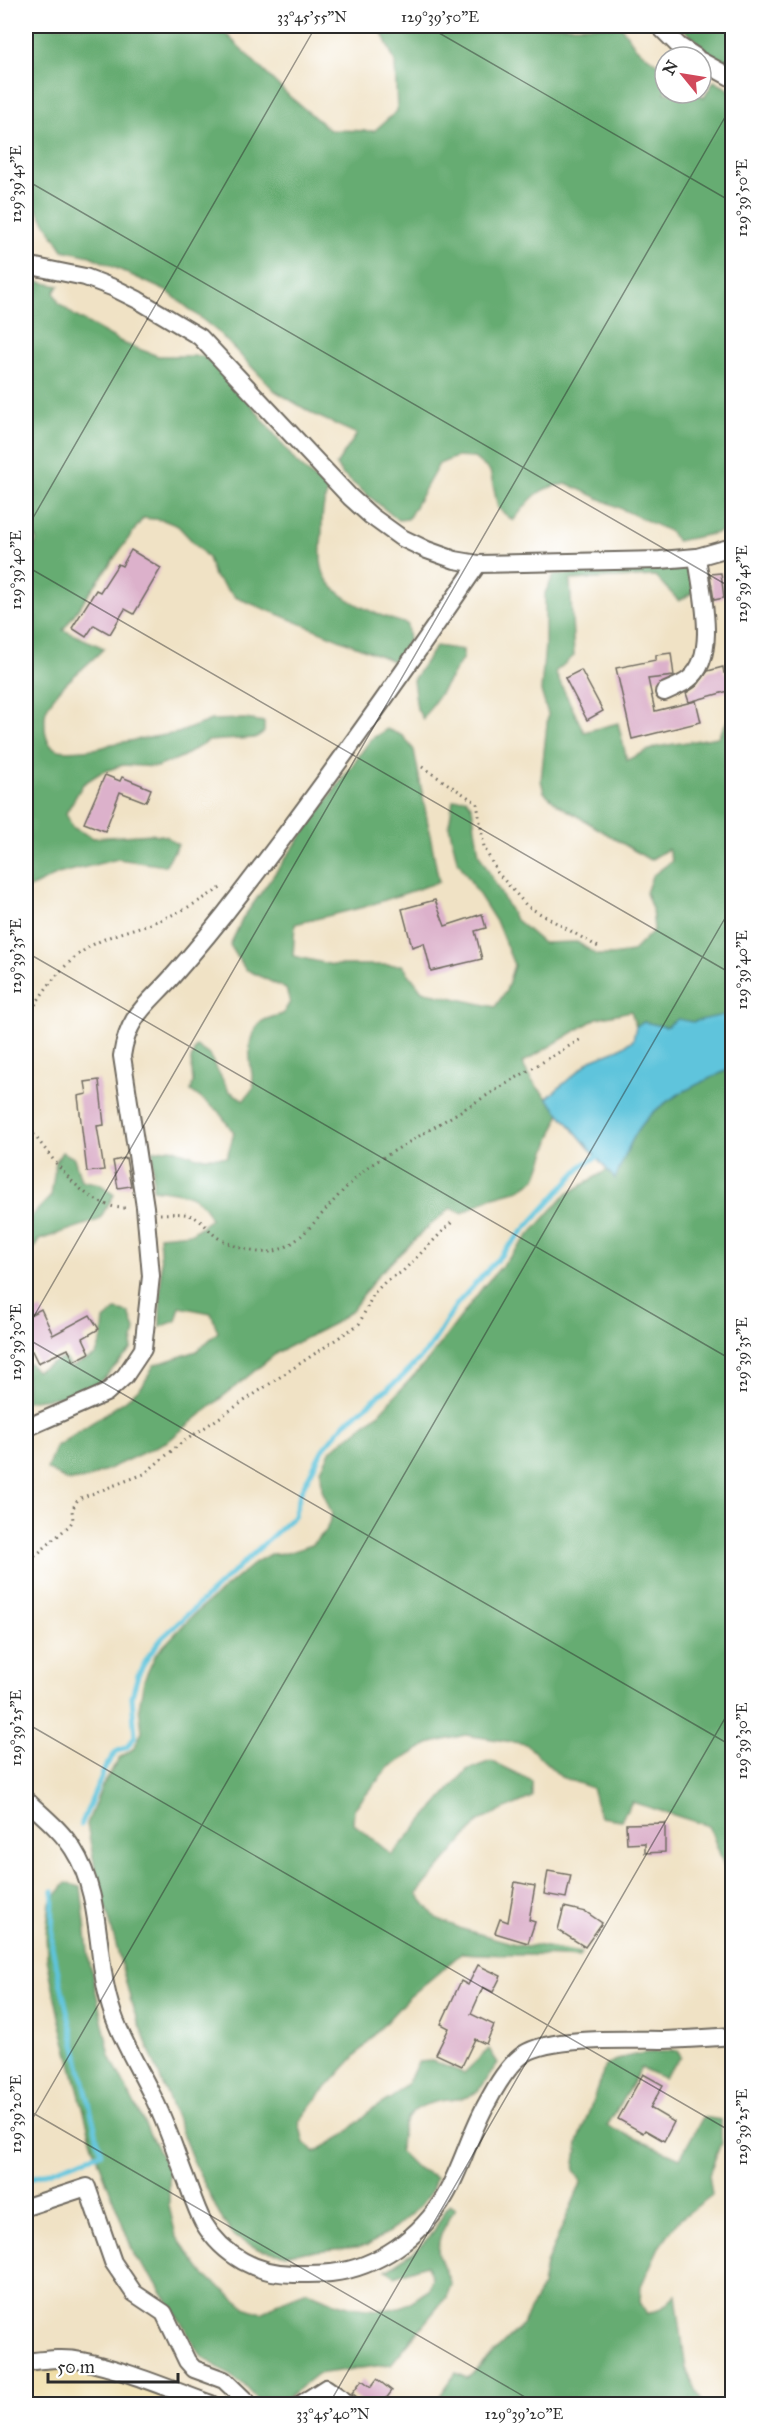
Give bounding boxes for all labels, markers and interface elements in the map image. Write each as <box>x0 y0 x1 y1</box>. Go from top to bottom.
text: 33°45'55"N <box>277 8 347 26</box>
text: 129°39'50"E <box>401 8 479 26</box>
north arrow <box>653 45 713 105</box>
text: N <box>659 57 682 78</box>
text: 129°39'45"E <box>7 145 25 223</box>
text: 129°39'50"E <box>733 159 751 237</box>
text: 129°39'40"E <box>7 530 25 610</box>
text: 129°39'45"E <box>733 545 751 623</box>
text: 129°39'35"E <box>7 918 25 994</box>
text: 129°39'40"E <box>733 930 751 1010</box>
text: 129°39'30"E <box>7 1303 25 1381</box>
text: 129°39'35"E <box>733 1317 751 1393</box>
text: 129°39'25"E <box>7 1689 25 1766</box>
text: 129°39'30"E <box>733 1702 751 1780</box>
text: 129°39'20"E <box>7 2075 25 2153</box>
text: 129°39'25"E <box>733 2088 751 2165</box>
scale bar <box>48 2346 178 2384</box>
text: 50 m <box>57 2356 95 2378</box>
text: 33°45'40"N <box>296 2405 370 2423</box>
text: 129°39'20"E <box>485 2405 563 2423</box>

